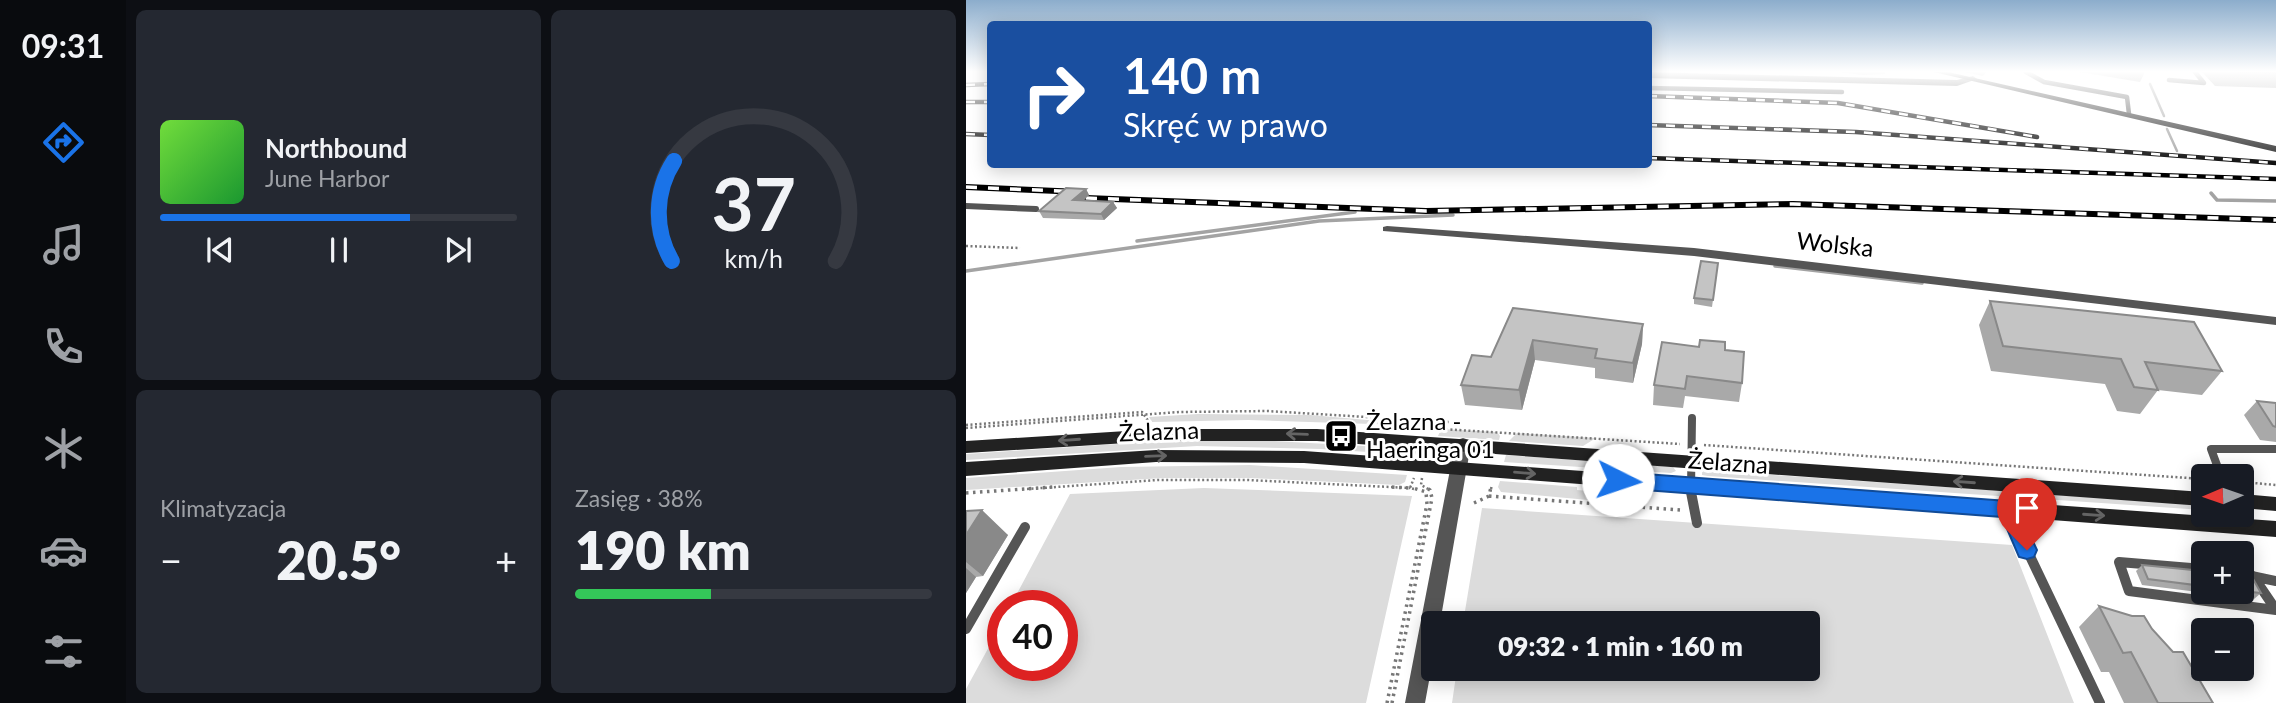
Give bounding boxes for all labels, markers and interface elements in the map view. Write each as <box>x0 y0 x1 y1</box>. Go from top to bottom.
text: 09:31 <box>22 26 104 65</box>
text: 140 m <box>1123 46 1261 104</box>
icon: right <box>1008 49 1099 140</box>
text: Skręć w prawo <box>1123 105 1328 144</box>
icon: directions <box>39 118 88 167</box>
text: Northbound <box>265 132 407 164</box>
text: 37 <box>711 159 796 247</box>
text: June Harbor <box>265 164 389 192</box>
icon: music <box>39 220 88 269</box>
street label: Wolska <box>1795 225 1875 262</box>
icon: previous <box>201 231 239 269</box>
icon: pause <box>320 231 358 269</box>
icon: next <box>439 231 477 269</box>
text: km/h <box>724 243 783 273</box>
icon: phone <box>39 322 88 371</box>
place label: Żelazna - Haeringa 01 <box>1366 406 1495 463</box>
street label: Żelazna <box>1118 415 1200 446</box>
bus stop icon: Żelazna - Haeringa 01 <box>1322 417 1360 455</box>
icon: climate <box>39 424 88 473</box>
one-way arrow <box>1285 428 1308 441</box>
one-way arrow <box>1059 434 1081 447</box>
position arrow <box>1581 443 1655 517</box>
street label: Żelazna <box>1687 444 1769 479</box>
one-way arrow <box>1145 449 1168 462</box>
north arrow <box>2191 464 2254 527</box>
map controls <box>2191 464 2254 681</box>
one-way arrow <box>1513 467 1536 480</box>
one-way arrow <box>1953 475 1976 488</box>
pin <box>1997 478 2057 550</box>
text: Zasięg · 38% <box>575 484 703 512</box>
icon: arrive <box>2008 489 2046 527</box>
text: Klimatyzacja <box>160 494 286 522</box>
one-way arrow <box>2082 509 2105 522</box>
text: 190 km <box>575 519 751 581</box>
icon: car <box>39 526 88 575</box>
text: 20.5° <box>276 529 401 591</box>
text: − <box>160 537 182 583</box>
text: + <box>495 537 517 583</box>
button: + <box>2191 541 2254 604</box>
speed limit sign: 40 <box>987 590 1078 681</box>
button: − <box>2191 618 2254 681</box>
icon: filters <box>39 627 88 676</box>
text: 09:32 · 1 min · 160 m <box>1498 630 1743 662</box>

